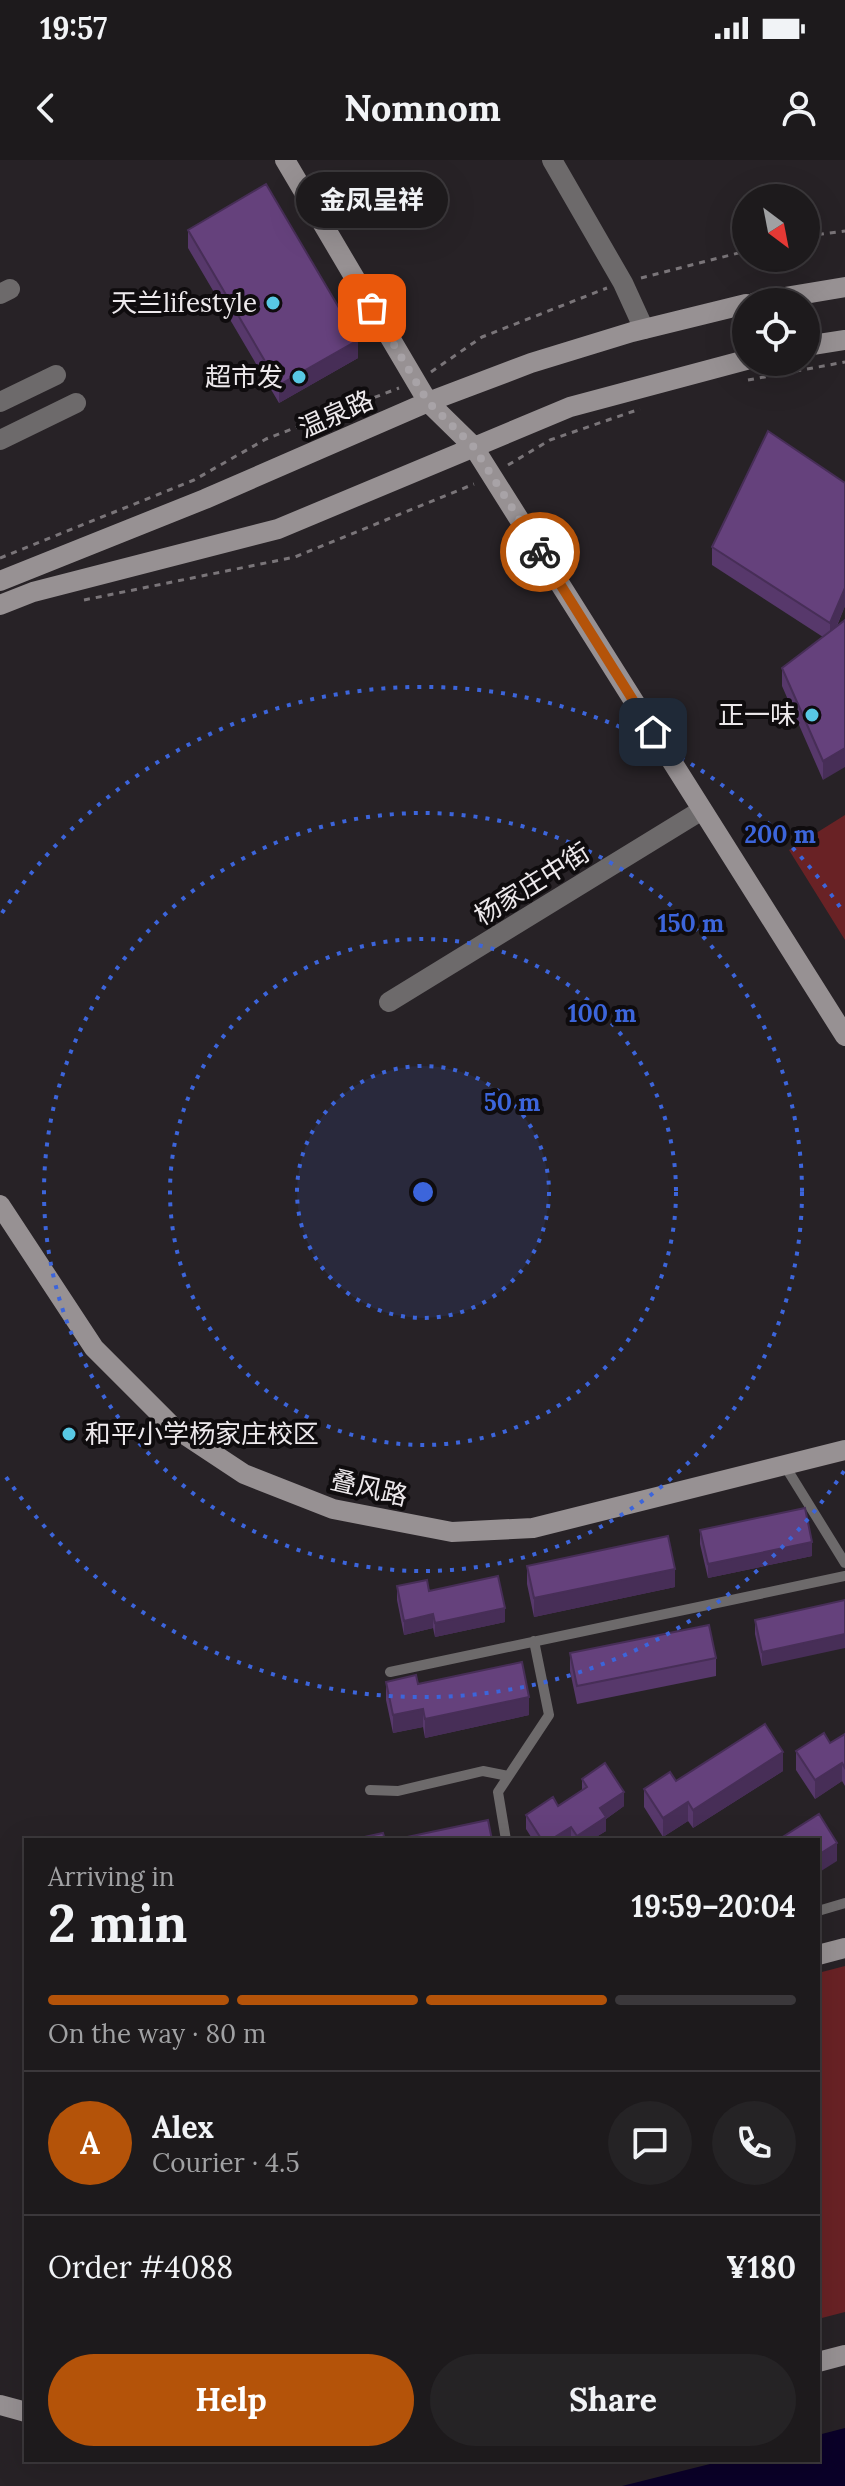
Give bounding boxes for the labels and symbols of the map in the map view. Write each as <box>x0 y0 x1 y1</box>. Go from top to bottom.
callout: 金凤呈祥 <box>296 172 448 228</box>
north arrow <box>732 184 820 272</box>
pin <box>338 274 406 342</box>
place label: 天兰lifestyle <box>111 286 257 319</box>
marker: 天兰lifestyle <box>264 294 282 312</box>
place label: 超市发 <box>205 360 283 393</box>
marker: 超市发 <box>290 368 308 386</box>
street label: 温泉路 <box>293 383 378 444</box>
courier <box>500 512 580 592</box>
pin <box>619 698 687 766</box>
place label: 正一味 <box>718 698 796 731</box>
marker: 正一味 <box>803 706 821 724</box>
text: 200 m <box>744 819 816 850</box>
street label: 杨家庄中街 <box>468 835 596 932</box>
text: 150 m <box>658 908 724 939</box>
text: 100 m <box>568 998 636 1029</box>
text: 50 m <box>484 1087 540 1118</box>
centre of rings <box>409 1178 437 1206</box>
place label: 和平小学杨家庄校区 <box>85 1417 319 1450</box>
marker: 和平小学杨家庄校区 <box>60 1425 78 1443</box>
street label: 叠风路 <box>327 1463 411 1512</box>

